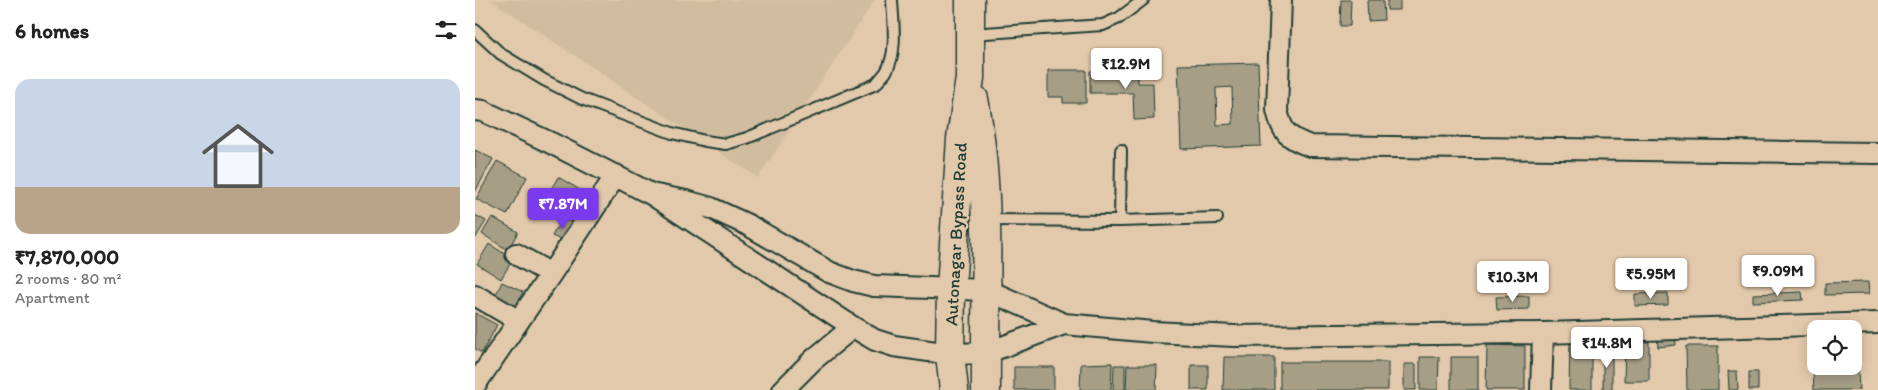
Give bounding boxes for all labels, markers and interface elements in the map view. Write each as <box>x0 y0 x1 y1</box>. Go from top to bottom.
icon: filters <box>432 16 460 44</box>
text: 6 homes <box>15 18 89 43</box>
pin: ₹12.9M <box>1085 48 1167 90</box>
text: ₹12.9M <box>1102 54 1150 73</box>
icon: home <box>193 111 283 201</box>
street label: Autonagar Bypass Road <box>940 142 972 326</box>
pin: ₹7.87M <box>522 188 604 230</box>
text: ₹7.87M <box>539 194 587 213</box>
text: ₹7,870,000 <box>15 244 119 269</box>
pin: ₹9.09M <box>1737 254 1819 297</box>
pin: ₹5.95M <box>1610 258 1692 300</box>
pin: ₹10.3M <box>1472 260 1554 303</box>
text: ₹9.09M <box>1753 261 1803 280</box>
text: ₹5.95M <box>1626 264 1676 283</box>
text: ₹10.3M <box>1488 267 1538 286</box>
text: 2 rooms · 80 m² <box>15 269 121 288</box>
text: Apartment <box>15 288 90 307</box>
map controls <box>1807 320 1862 375</box>
button: locate <box>1807 320 1862 375</box>
pin: ₹14.8M <box>1566 326 1648 369</box>
text: ₹14.8M <box>1582 333 1632 352</box>

